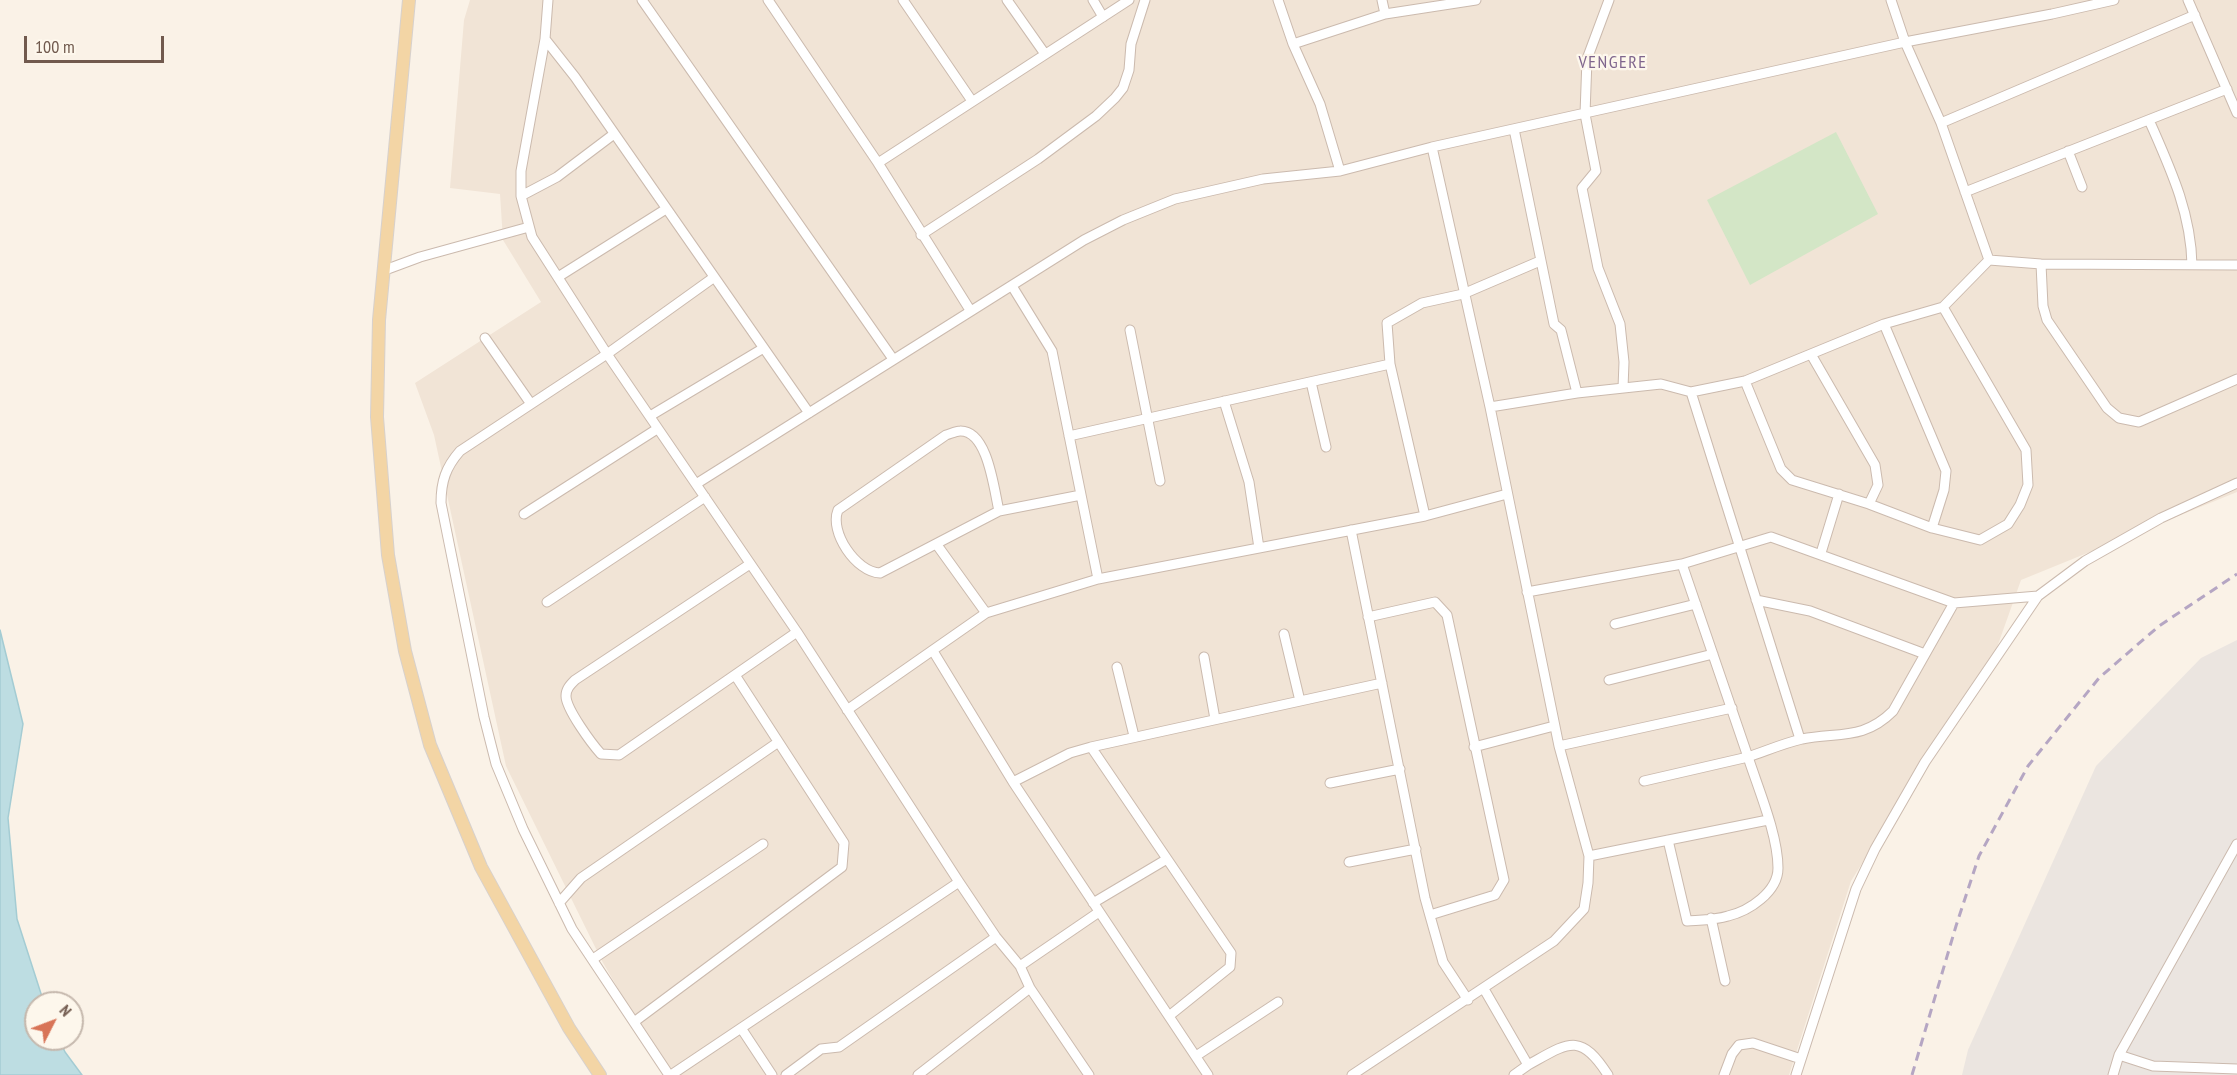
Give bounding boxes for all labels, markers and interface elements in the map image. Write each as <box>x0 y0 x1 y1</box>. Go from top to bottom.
scale bar <box>27 24 166 62</box>
text: 100 m <box>35 35 75 58</box>
district label: VENGERE <box>1578 52 1648 74</box>
north arrow <box>24 991 84 1051</box>
text: N <box>56 1000 76 1020</box>

